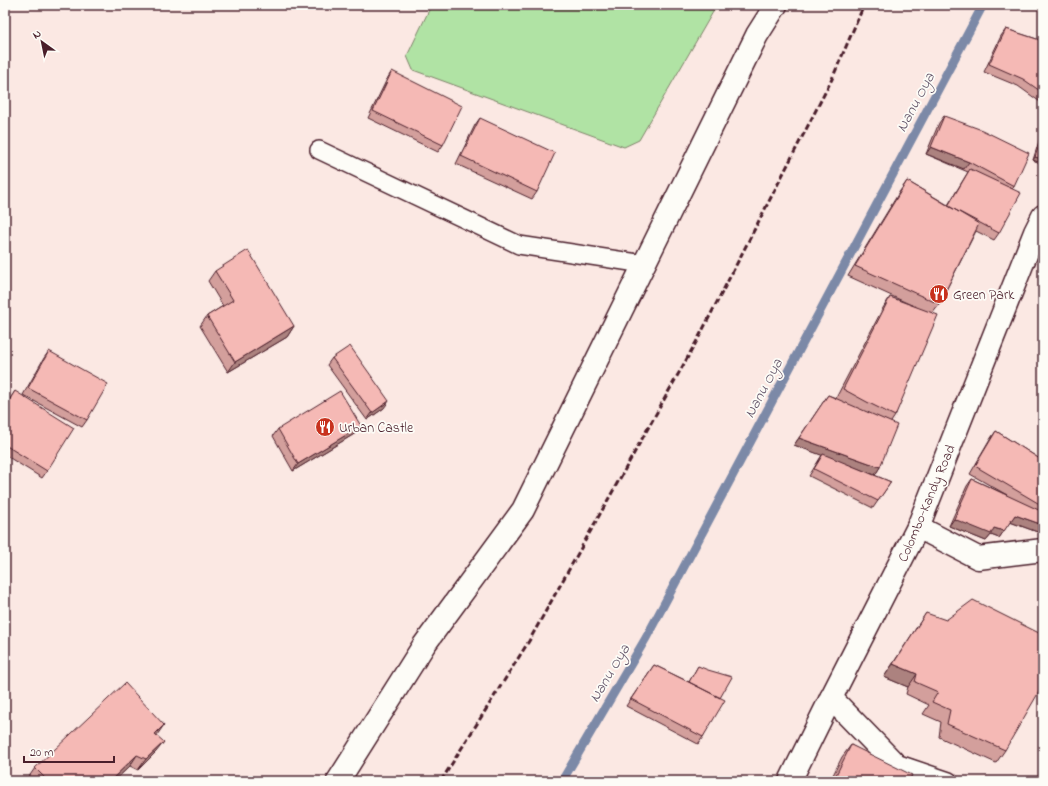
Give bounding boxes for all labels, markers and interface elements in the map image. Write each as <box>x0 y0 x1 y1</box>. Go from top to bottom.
north arrow <box>22 22 62 62</box>
text: N <box>30 26 45 43</box>
water label: Nanu Oya <box>891 68 942 136</box>
restaurant icon: Green Park <box>928 283 950 305</box>
place label: Green Park <box>953 285 1015 306</box>
water label: Nanu Oya <box>739 354 790 422</box>
restaurant icon: Urban Castle <box>314 416 336 438</box>
place label: Urban Castle <box>339 418 414 439</box>
street label: Colombo-Kandy Road <box>893 441 963 566</box>
water label: Nanu Oya <box>584 640 637 707</box>
scale bar <box>24 738 114 764</box>
text: 20 m <box>30 744 53 762</box>

